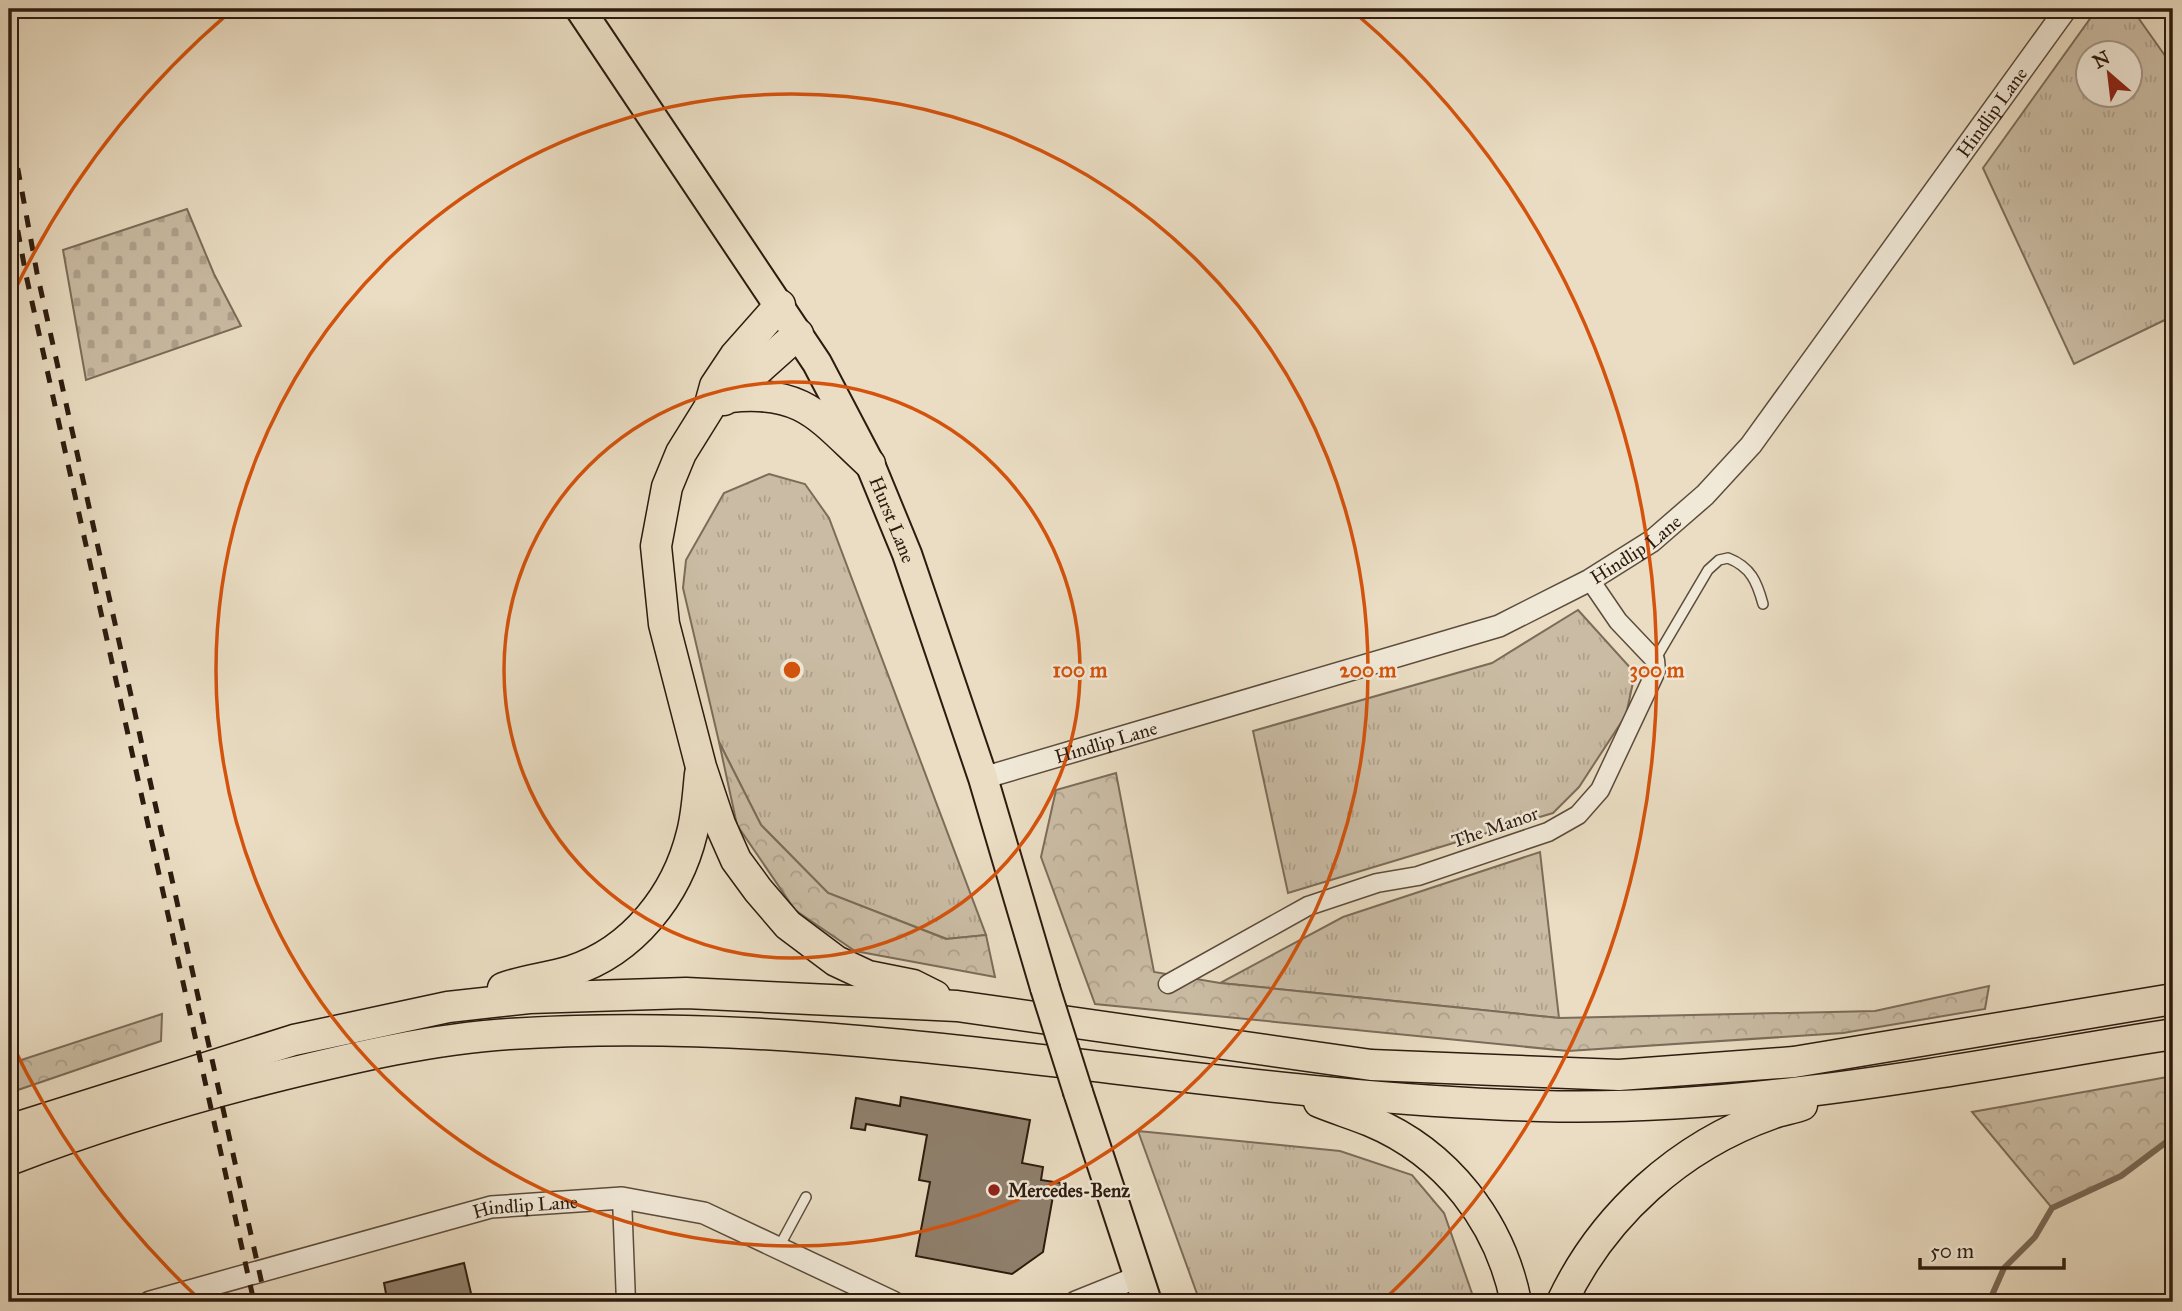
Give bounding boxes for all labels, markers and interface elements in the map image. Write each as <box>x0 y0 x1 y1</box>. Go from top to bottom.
north arrow <box>2074 38 2144 108</box>
text: N <box>2089 45 2114 73</box>
street label: Hindlip Lane <box>1951 62 2032 162</box>
street label: Hurst Lane <box>865 473 921 566</box>
street label: Hindlip Lane <box>1586 509 1686 589</box>
text: 100 m <box>1053 657 1108 683</box>
text: 200 m <box>1340 657 1397 683</box>
text: 300 m <box>1629 657 1685 683</box>
centre of rings <box>780 658 804 682</box>
street label: Hindlip Lane <box>1052 716 1160 768</box>
street label: The Manor <box>1449 801 1542 853</box>
place label: Mercedes-Benz <box>1008 1179 1130 1202</box>
marker: Mercedes-Benz <box>986 1182 1002 1198</box>
street label: Hindlip Lane <box>470 1190 579 1223</box>
scale bar <box>1920 1227 2063 1271</box>
text: 50 m <box>1930 1238 1975 1264</box>

